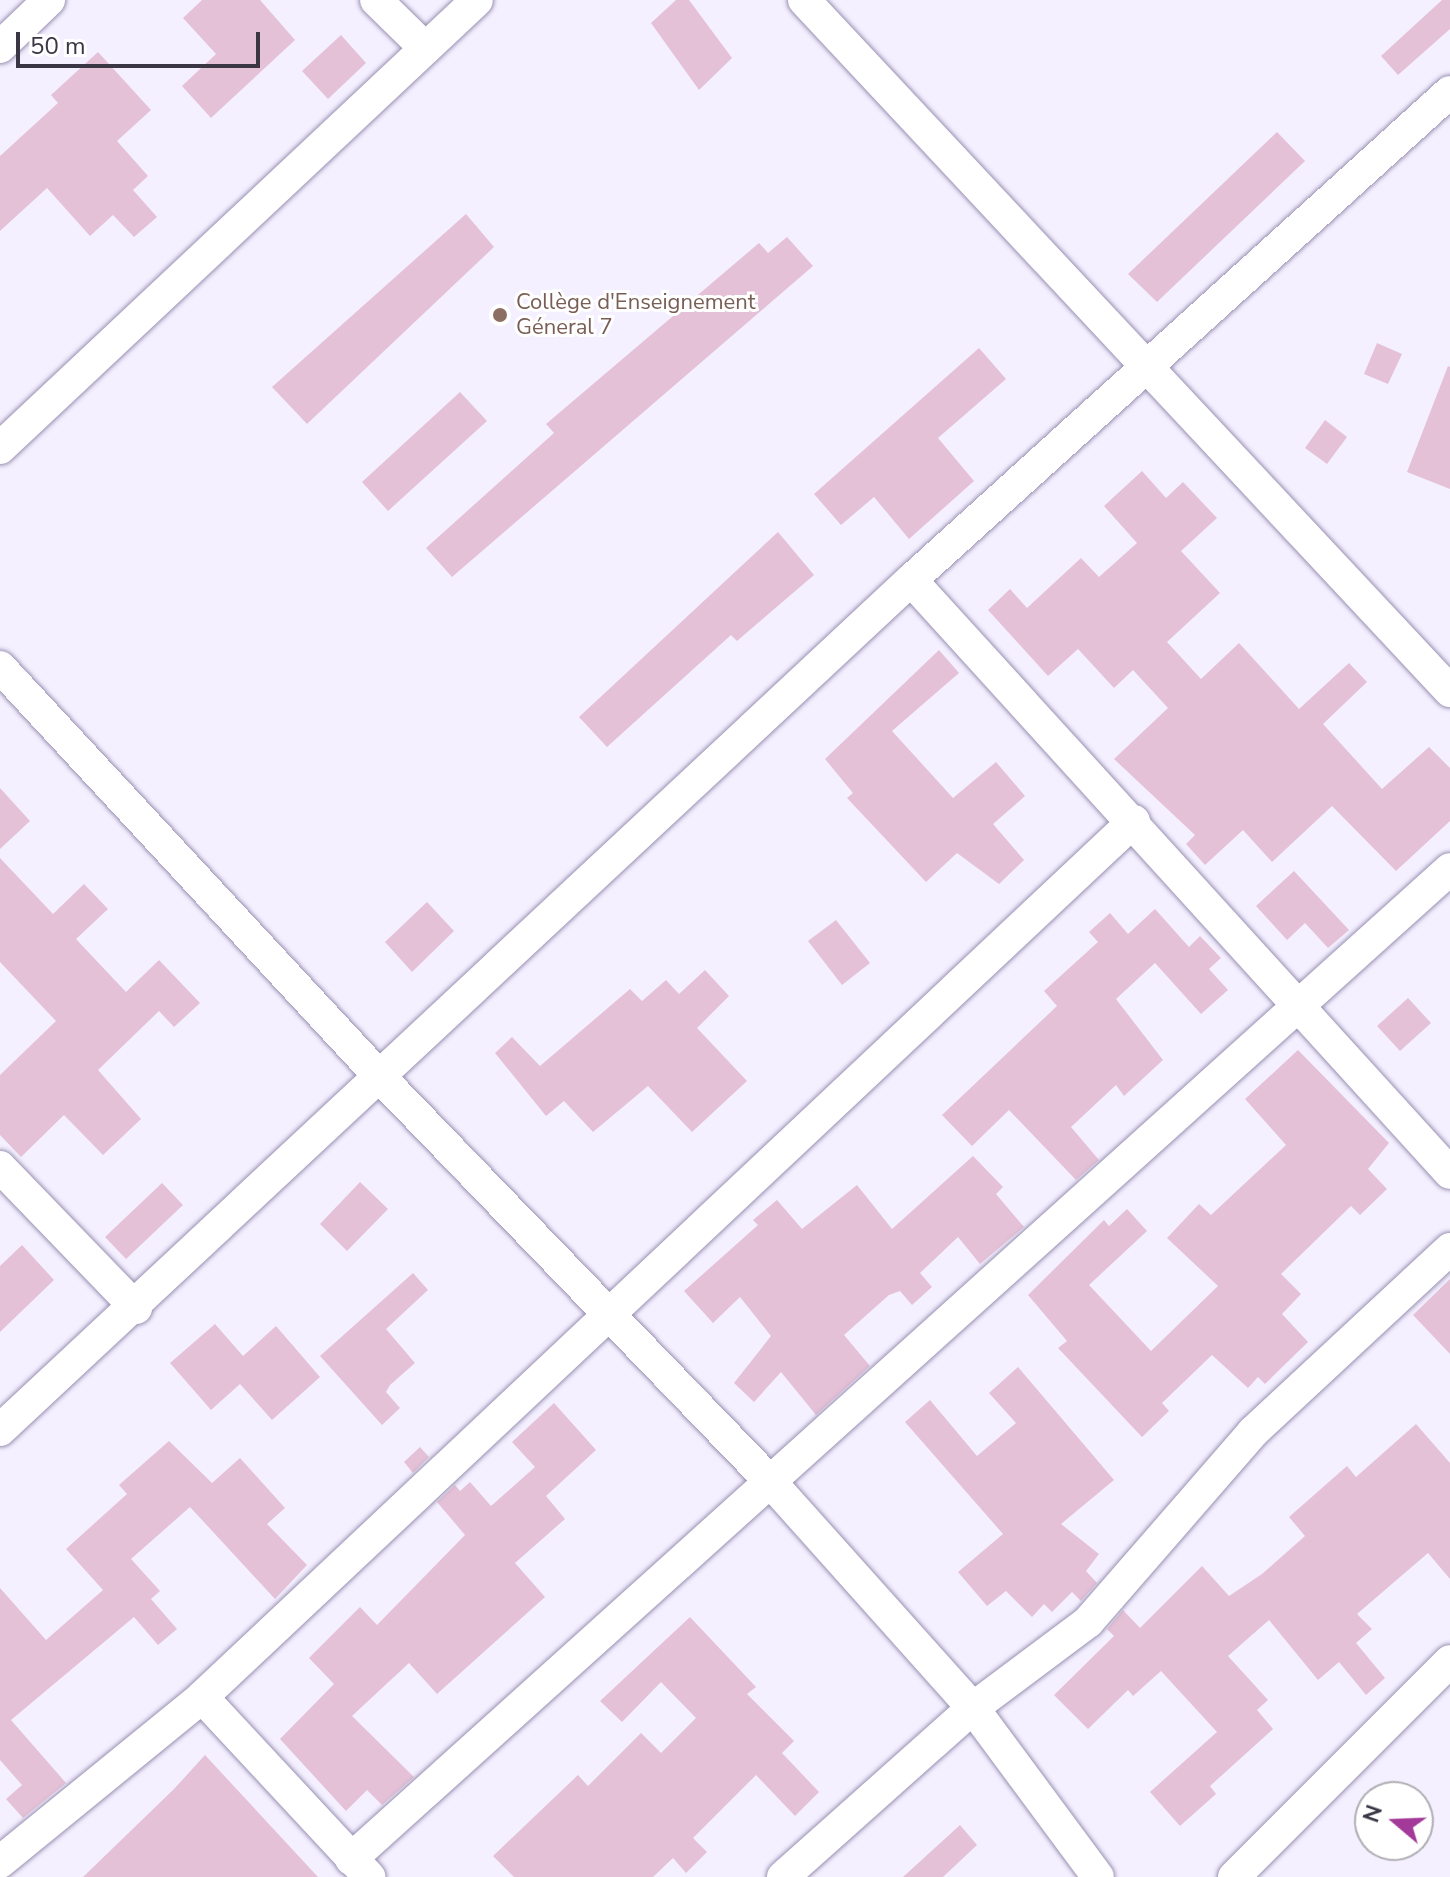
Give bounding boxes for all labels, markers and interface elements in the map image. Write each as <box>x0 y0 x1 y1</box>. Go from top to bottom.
scale bar <box>20 16 264 66</box>
text: 50 m <box>30 30 86 62</box>
place label: Collège d'Enseignement Géneral 7 <box>516 289 755 340</box>
marker: Collège d'Enseignement Géneral 7 <box>491 306 509 324</box>
north arrow <box>1354 1781 1434 1861</box>
text: N <box>1356 1801 1390 1827</box>

